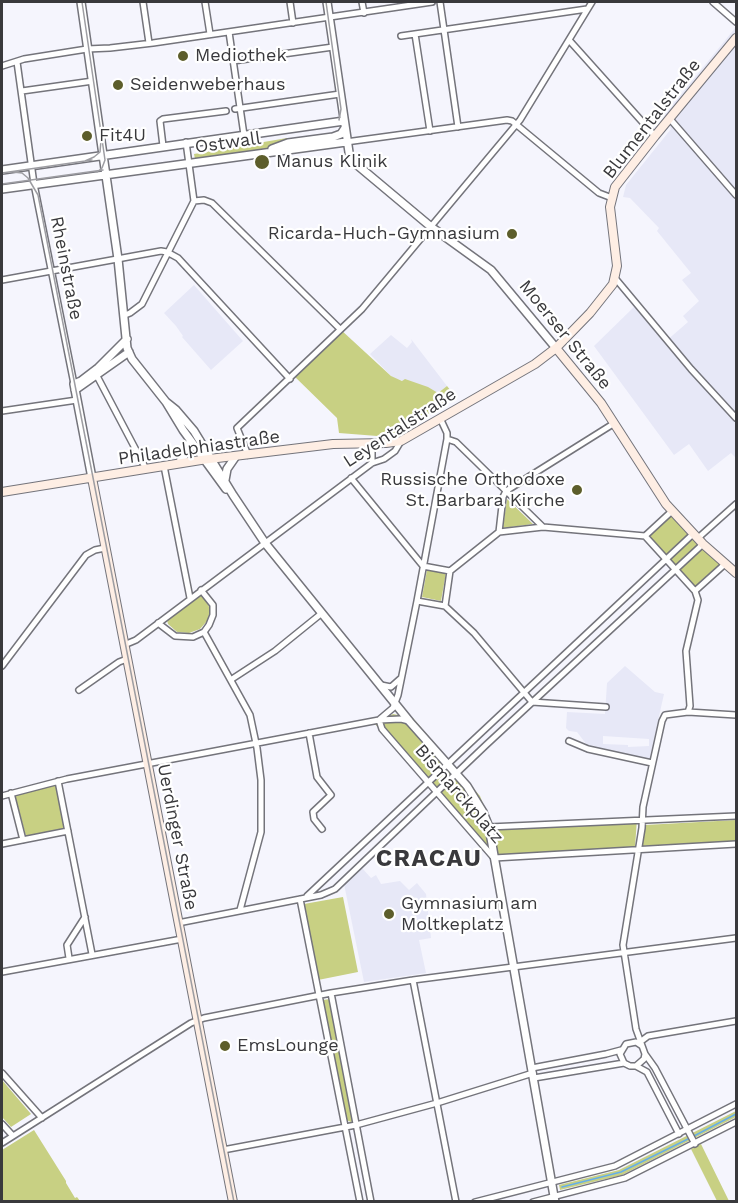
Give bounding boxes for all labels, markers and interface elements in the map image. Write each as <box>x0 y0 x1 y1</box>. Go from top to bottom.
place label: Mediothek <box>195 45 287 67</box>
marker: Mediothek <box>176 49 190 63</box>
street label: Blumentalstraße <box>599 55 705 183</box>
place label: Seidenweberhaus <box>130 74 285 96</box>
marker: Seidenweberhaus <box>111 78 125 92</box>
place label: Fit4U <box>99 125 146 147</box>
street label: Ostwall <box>194 128 262 158</box>
marker: Fit4U <box>80 129 94 143</box>
place label: Manus Klinik <box>276 151 388 173</box>
marker: Manus Klinik <box>253 153 271 171</box>
street label: Rheinstraße <box>45 214 87 322</box>
place label: Ricarda-Huch-Gymnasium <box>268 223 500 245</box>
marker: Ricarda-Huch-Gymnasium <box>505 227 519 241</box>
street label: Moerser Straße <box>514 276 616 394</box>
street label: Leyentalstraße <box>340 383 460 473</box>
street label: Philadelphiastraße <box>117 426 281 470</box>
place label: Russische Orthodoxe St. Barbara Kirche <box>380 469 565 512</box>
marker: Russische Orthodoxe St. Barbara Kirche <box>570 483 584 497</box>
street label: Bismarckplatz <box>410 740 508 848</box>
street label: Uerdinger Straße <box>152 762 202 912</box>
district label: CRACAU <box>376 845 482 873</box>
place label: Gymnasium am Moltkeplatz <box>401 893 538 936</box>
marker: Gymnasium am Moltkeplatz <box>382 907 396 921</box>
place label: EmsLounge <box>237 1035 339 1057</box>
marker: EmsLounge <box>218 1039 232 1053</box>

